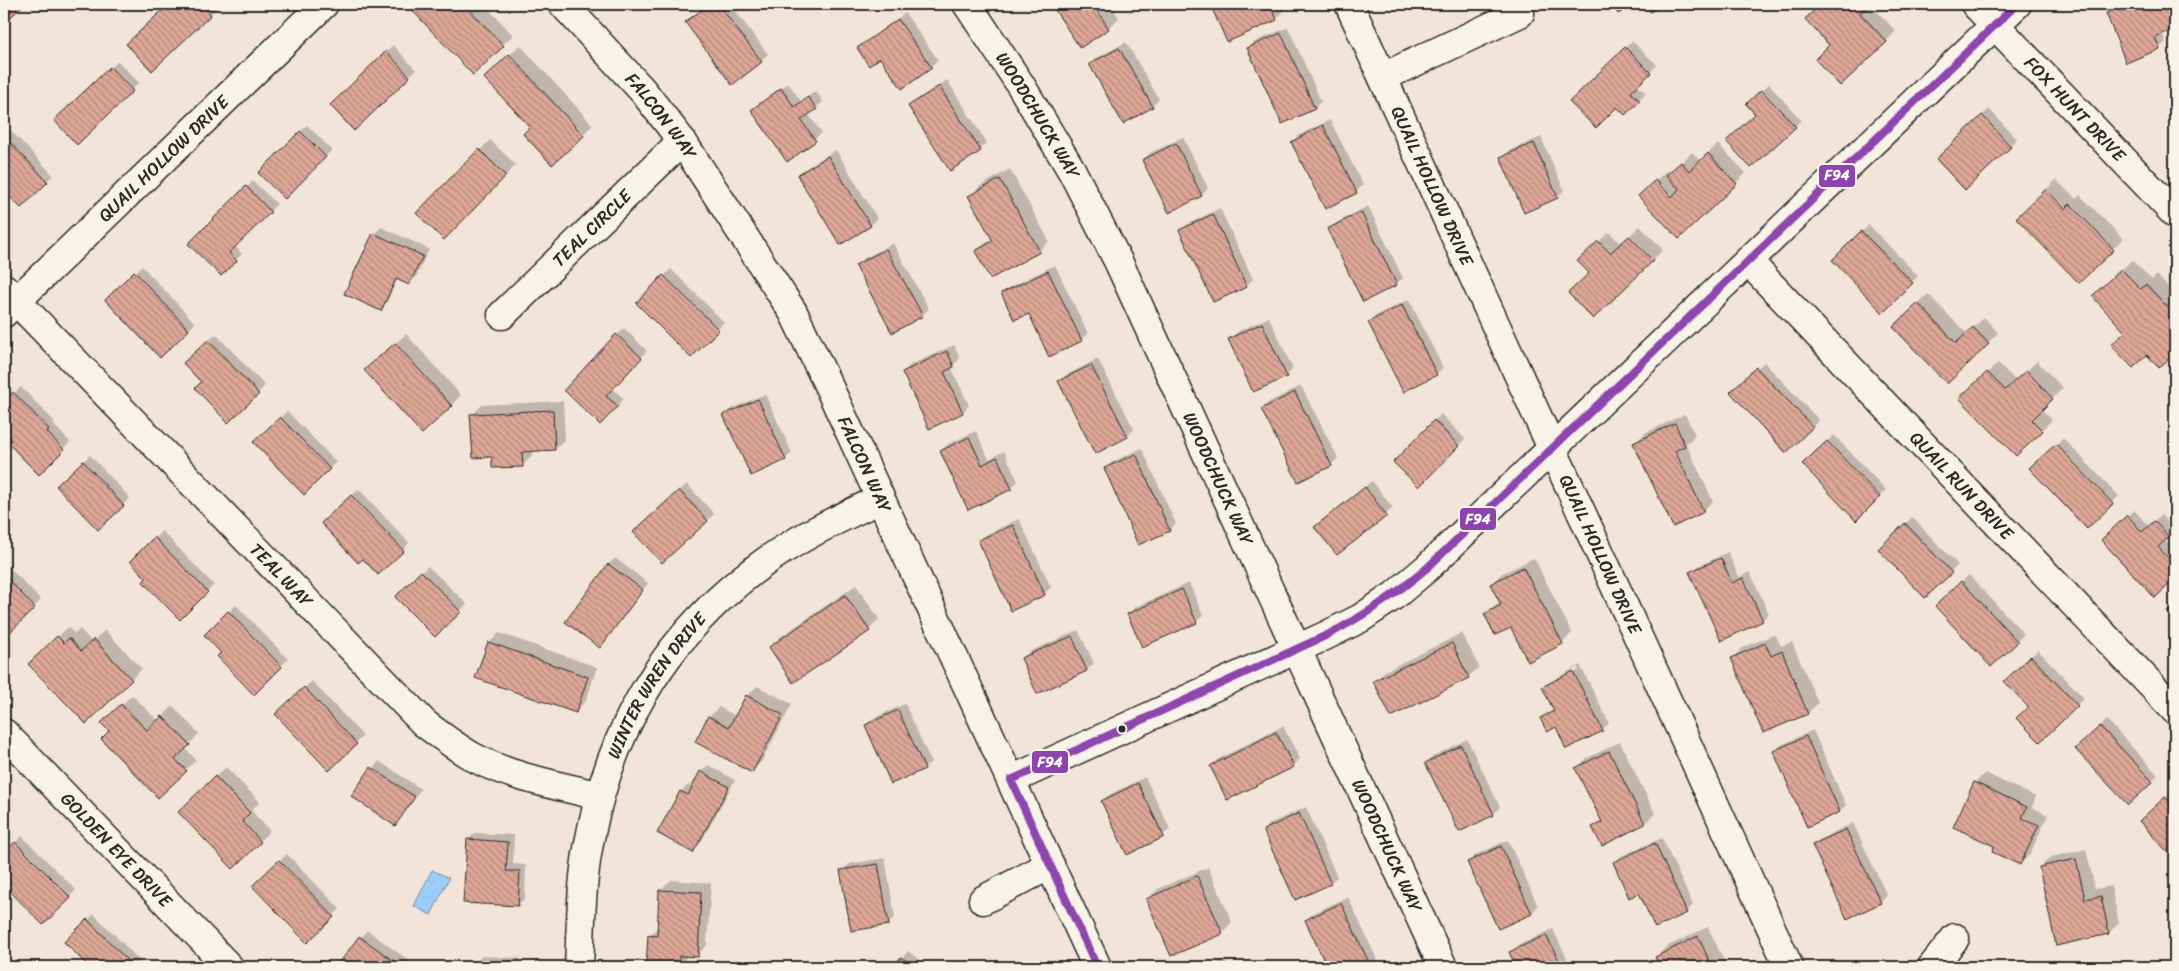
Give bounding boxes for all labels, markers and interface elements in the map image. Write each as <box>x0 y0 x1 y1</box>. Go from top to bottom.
street label: WOODCHUCK WAY <box>987 45 1090 185</box>
street label: FOX HUNT DRIVE <box>2016 48 2135 170</box>
street label: FALCON WAY <box>617 65 707 167</box>
street label: QUAIL HOLLOW DRIVE <box>90 87 238 230</box>
street label: QUAIL HOLLOW DRIVE <box>1382 101 1483 272</box>
text: F94 <box>1824 163 1850 188</box>
line badge: F94 <box>1818 164 1856 188</box>
street label: TEAL CIRCLE <box>544 181 640 275</box>
street label: WOODCHUCK WAY <box>1174 407 1263 552</box>
street label: FALCON WAY <box>828 411 902 519</box>
street label: QUAIL RUN DRIVE <box>1902 424 2022 548</box>
street label: QUAIL HOLLOW DRIVE <box>1550 469 1651 640</box>
line badge: F94 <box>1459 507 1497 531</box>
text: F94 <box>1465 507 1491 532</box>
street label: TEAL WAY <box>242 535 321 616</box>
street label: WINTER WREN DRIVE <box>598 604 715 764</box>
unlabelled marker <box>1117 724 1127 734</box>
line badge: F94 <box>1031 750 1069 774</box>
text: F94 <box>1037 750 1063 775</box>
street label: WOODCHUCK WAY <box>1343 774 1432 919</box>
street label: GOLDEN EYE DRIVE <box>52 784 181 916</box>

